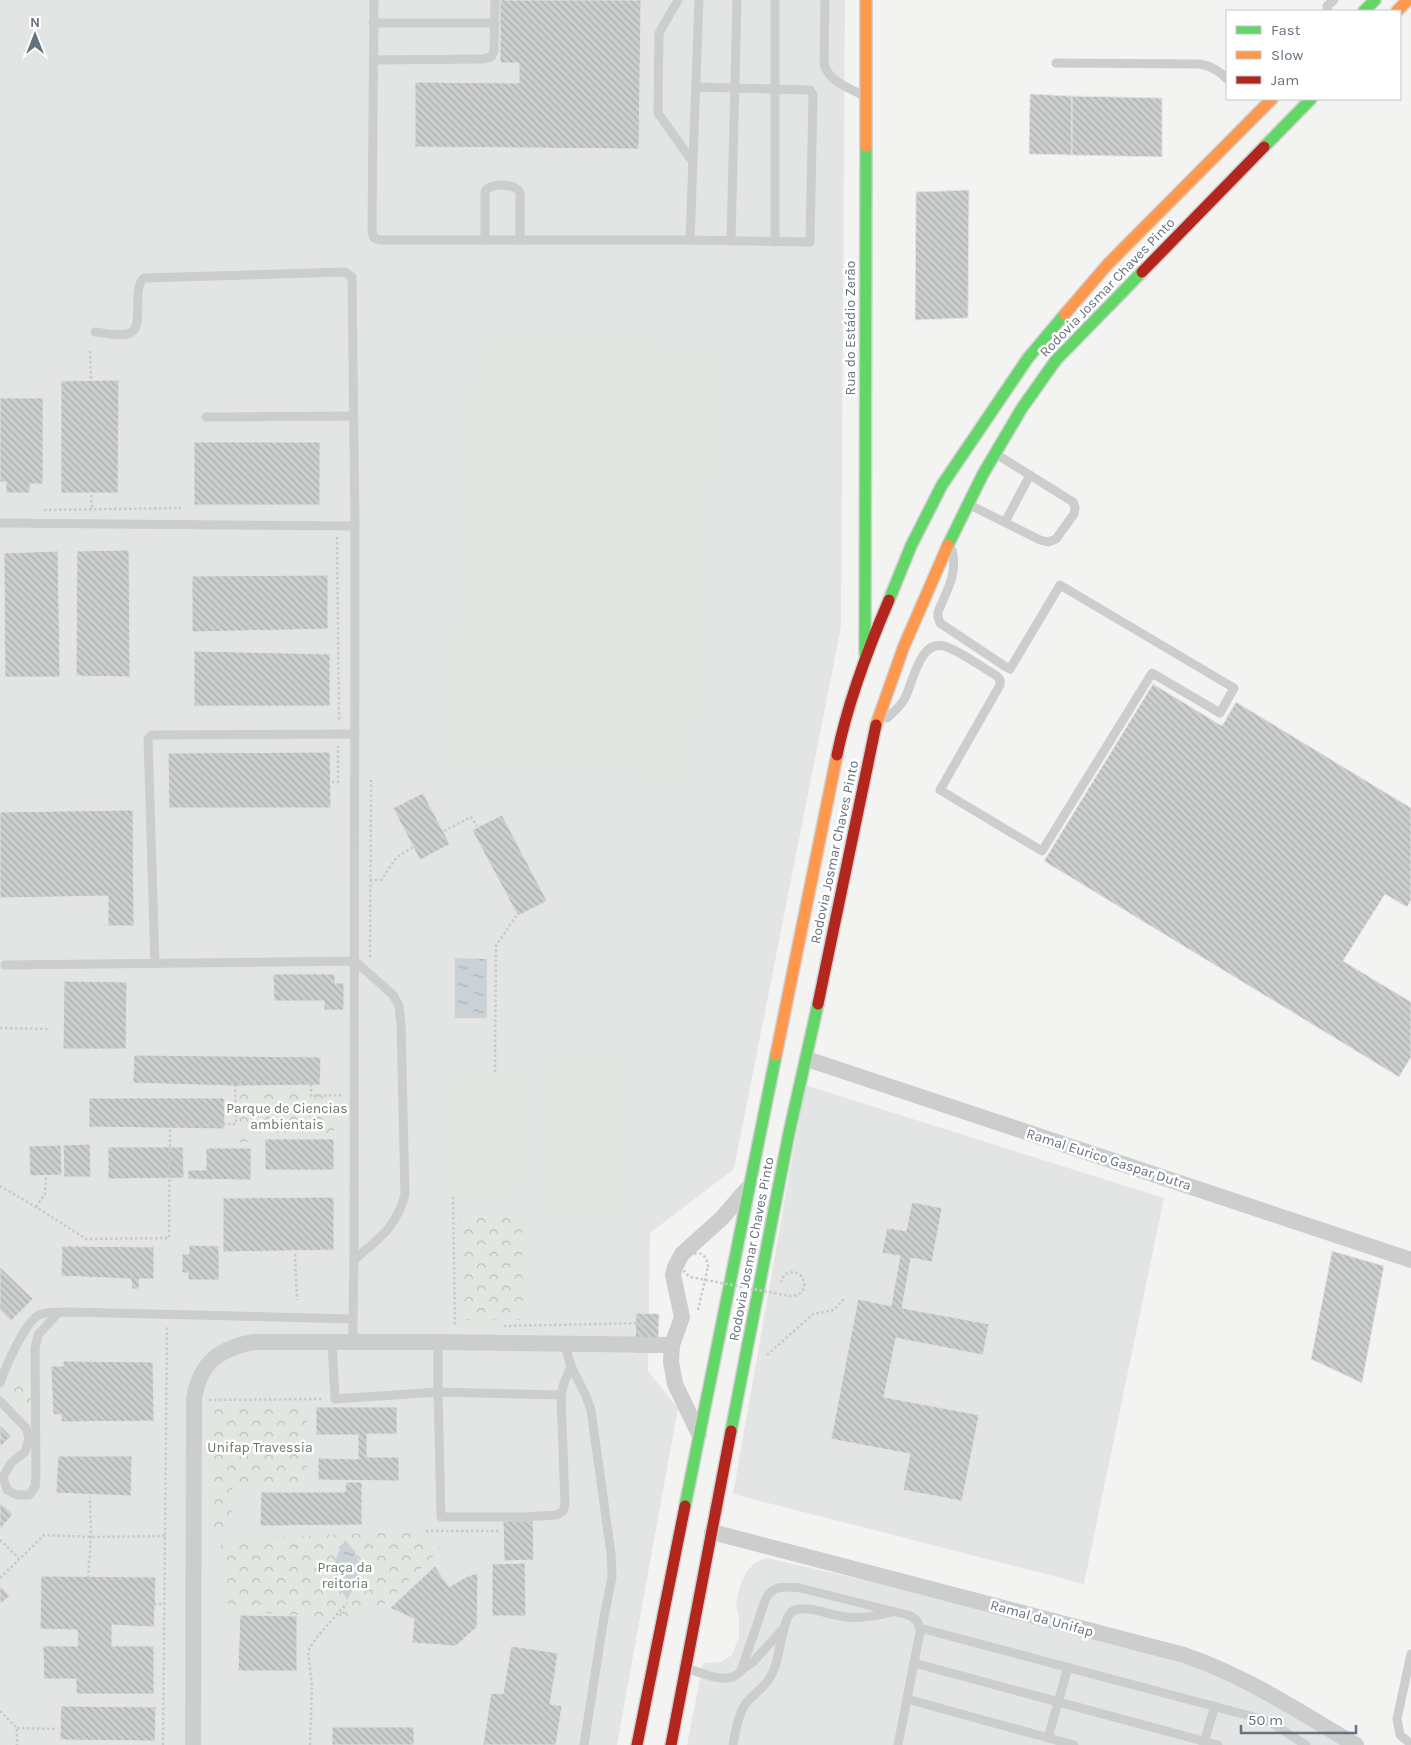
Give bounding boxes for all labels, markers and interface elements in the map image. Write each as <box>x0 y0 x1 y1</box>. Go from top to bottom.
north arrow <box>10 10 60 60</box>
legend <box>1226 10 1401 100</box>
text: N <box>30 14 40 31</box>
text: Fast <box>1271 21 1301 39</box>
text: Slow <box>1271 46 1303 64</box>
text: Jam <box>1271 71 1299 89</box>
street label: Rodovia Josmar Chaves Pinto <box>1036 214 1178 361</box>
street label: Rua do Estádio Zerão <box>842 261 859 395</box>
street label: Rodovia Josmar Chaves Pinto <box>807 759 862 945</box>
park label: Parque de Ciencias ambientais <box>226 1100 348 1133</box>
street label: Ramal Eurico Gaspar Dutra <box>1024 1125 1193 1194</box>
street label: Rodovia Josmar Chaves Pinto <box>725 1156 778 1343</box>
park label: Unifap Travessia <box>207 1439 313 1456</box>
park label: Praça da reitoria <box>318 1559 372 1592</box>
street label: Ramal da Unifap <box>988 1597 1095 1640</box>
scale bar <box>1241 1702 1356 1734</box>
text: 50 m <box>1248 1711 1283 1729</box>

